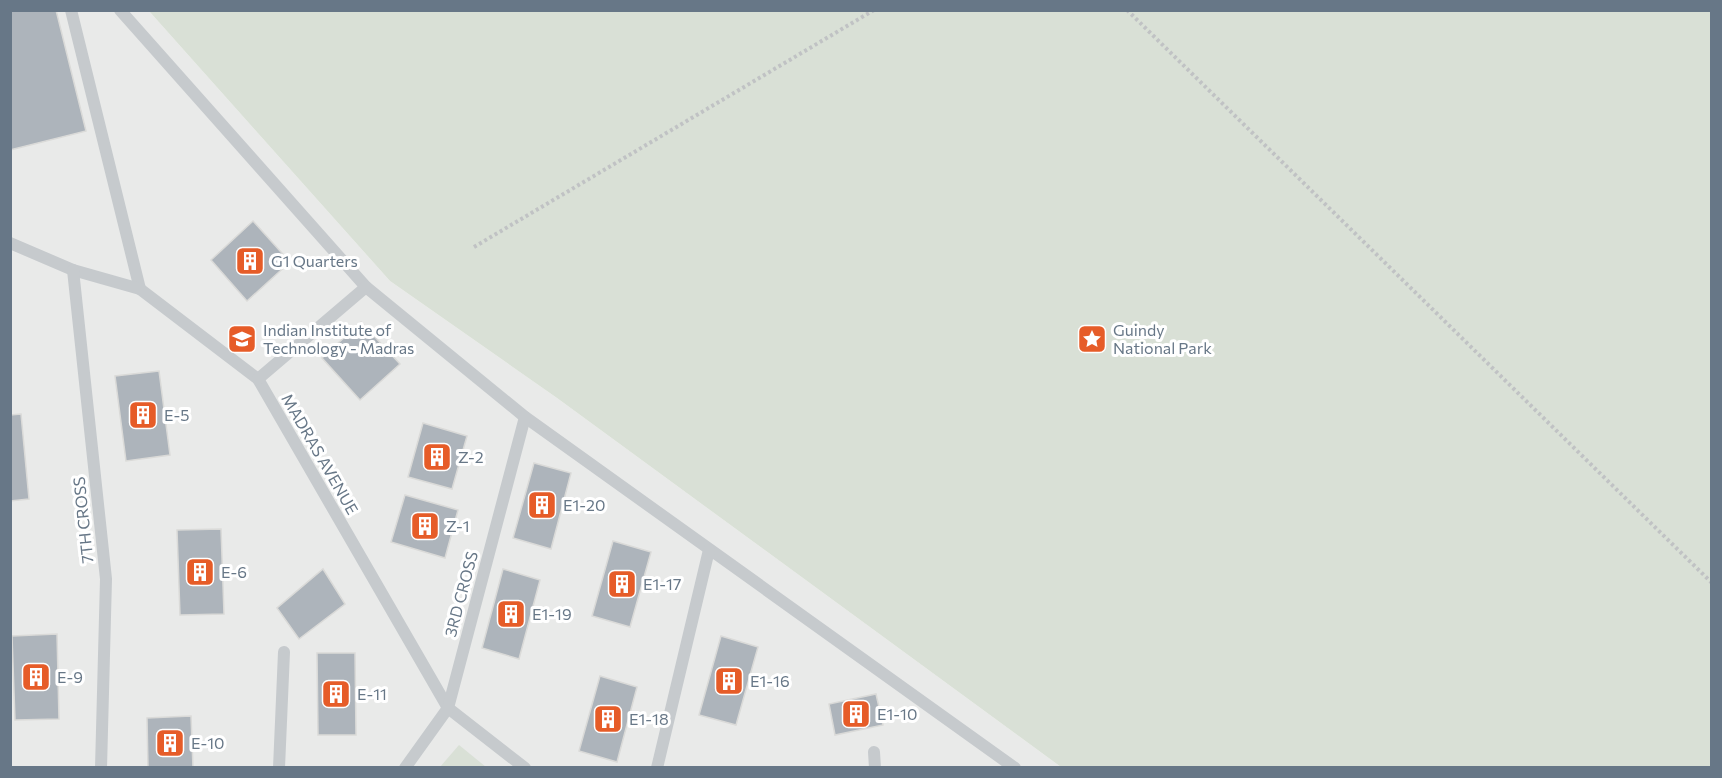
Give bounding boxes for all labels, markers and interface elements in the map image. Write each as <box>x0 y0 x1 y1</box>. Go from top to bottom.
building icon: G1 Quarters <box>234 245 266 277</box>
place label: G1 Quarters <box>271 251 358 270</box>
place label: Indian Institute of Technology - Madras <box>263 320 414 357</box>
place label: Guindy National Park <box>1113 320 1212 357</box>
school or university icon: Indian Institute of Technology - Madras <box>226 323 258 355</box>
place icon: Guindy National Park <box>1076 323 1108 355</box>
street label: MADRAS AVENUE <box>278 390 363 517</box>
building icon: E-5 <box>127 399 159 431</box>
place label: E-5 <box>164 405 189 424</box>
building icon: Z-2 <box>421 441 453 473</box>
place label: Z-2 <box>458 447 484 466</box>
street label: 7TH CROSS <box>69 476 97 564</box>
building icon: E1-20 <box>526 489 558 521</box>
place label: E1-20 <box>563 495 605 514</box>
building icon: Z-1 <box>409 510 441 542</box>
place label: Z-1 <box>446 516 470 535</box>
street label: 3RD CROSS <box>440 549 481 639</box>
building icon: E-6 <box>184 556 216 588</box>
place label: E-6 <box>221 562 247 581</box>
building icon: E1-17 <box>606 568 638 600</box>
place label: E1-17 <box>643 574 681 593</box>
building icon: E1-19 <box>495 598 527 630</box>
place label: E1-19 <box>532 604 572 623</box>
building icon: E-9 <box>20 661 52 693</box>
building icon: E1-16 <box>713 665 745 697</box>
place label: E-9 <box>57 667 83 686</box>
place label: E1-16 <box>750 671 790 690</box>
building icon: E-11 <box>320 678 352 710</box>
place label: E-11 <box>357 684 387 703</box>
building icon: E1-10 <box>840 698 872 730</box>
building icon: E1-18 <box>592 703 624 735</box>
place label: E1-10 <box>877 704 917 723</box>
place label: E1-18 <box>629 709 669 728</box>
building icon: E-10 <box>154 727 186 759</box>
place label: E-10 <box>191 733 225 752</box>

